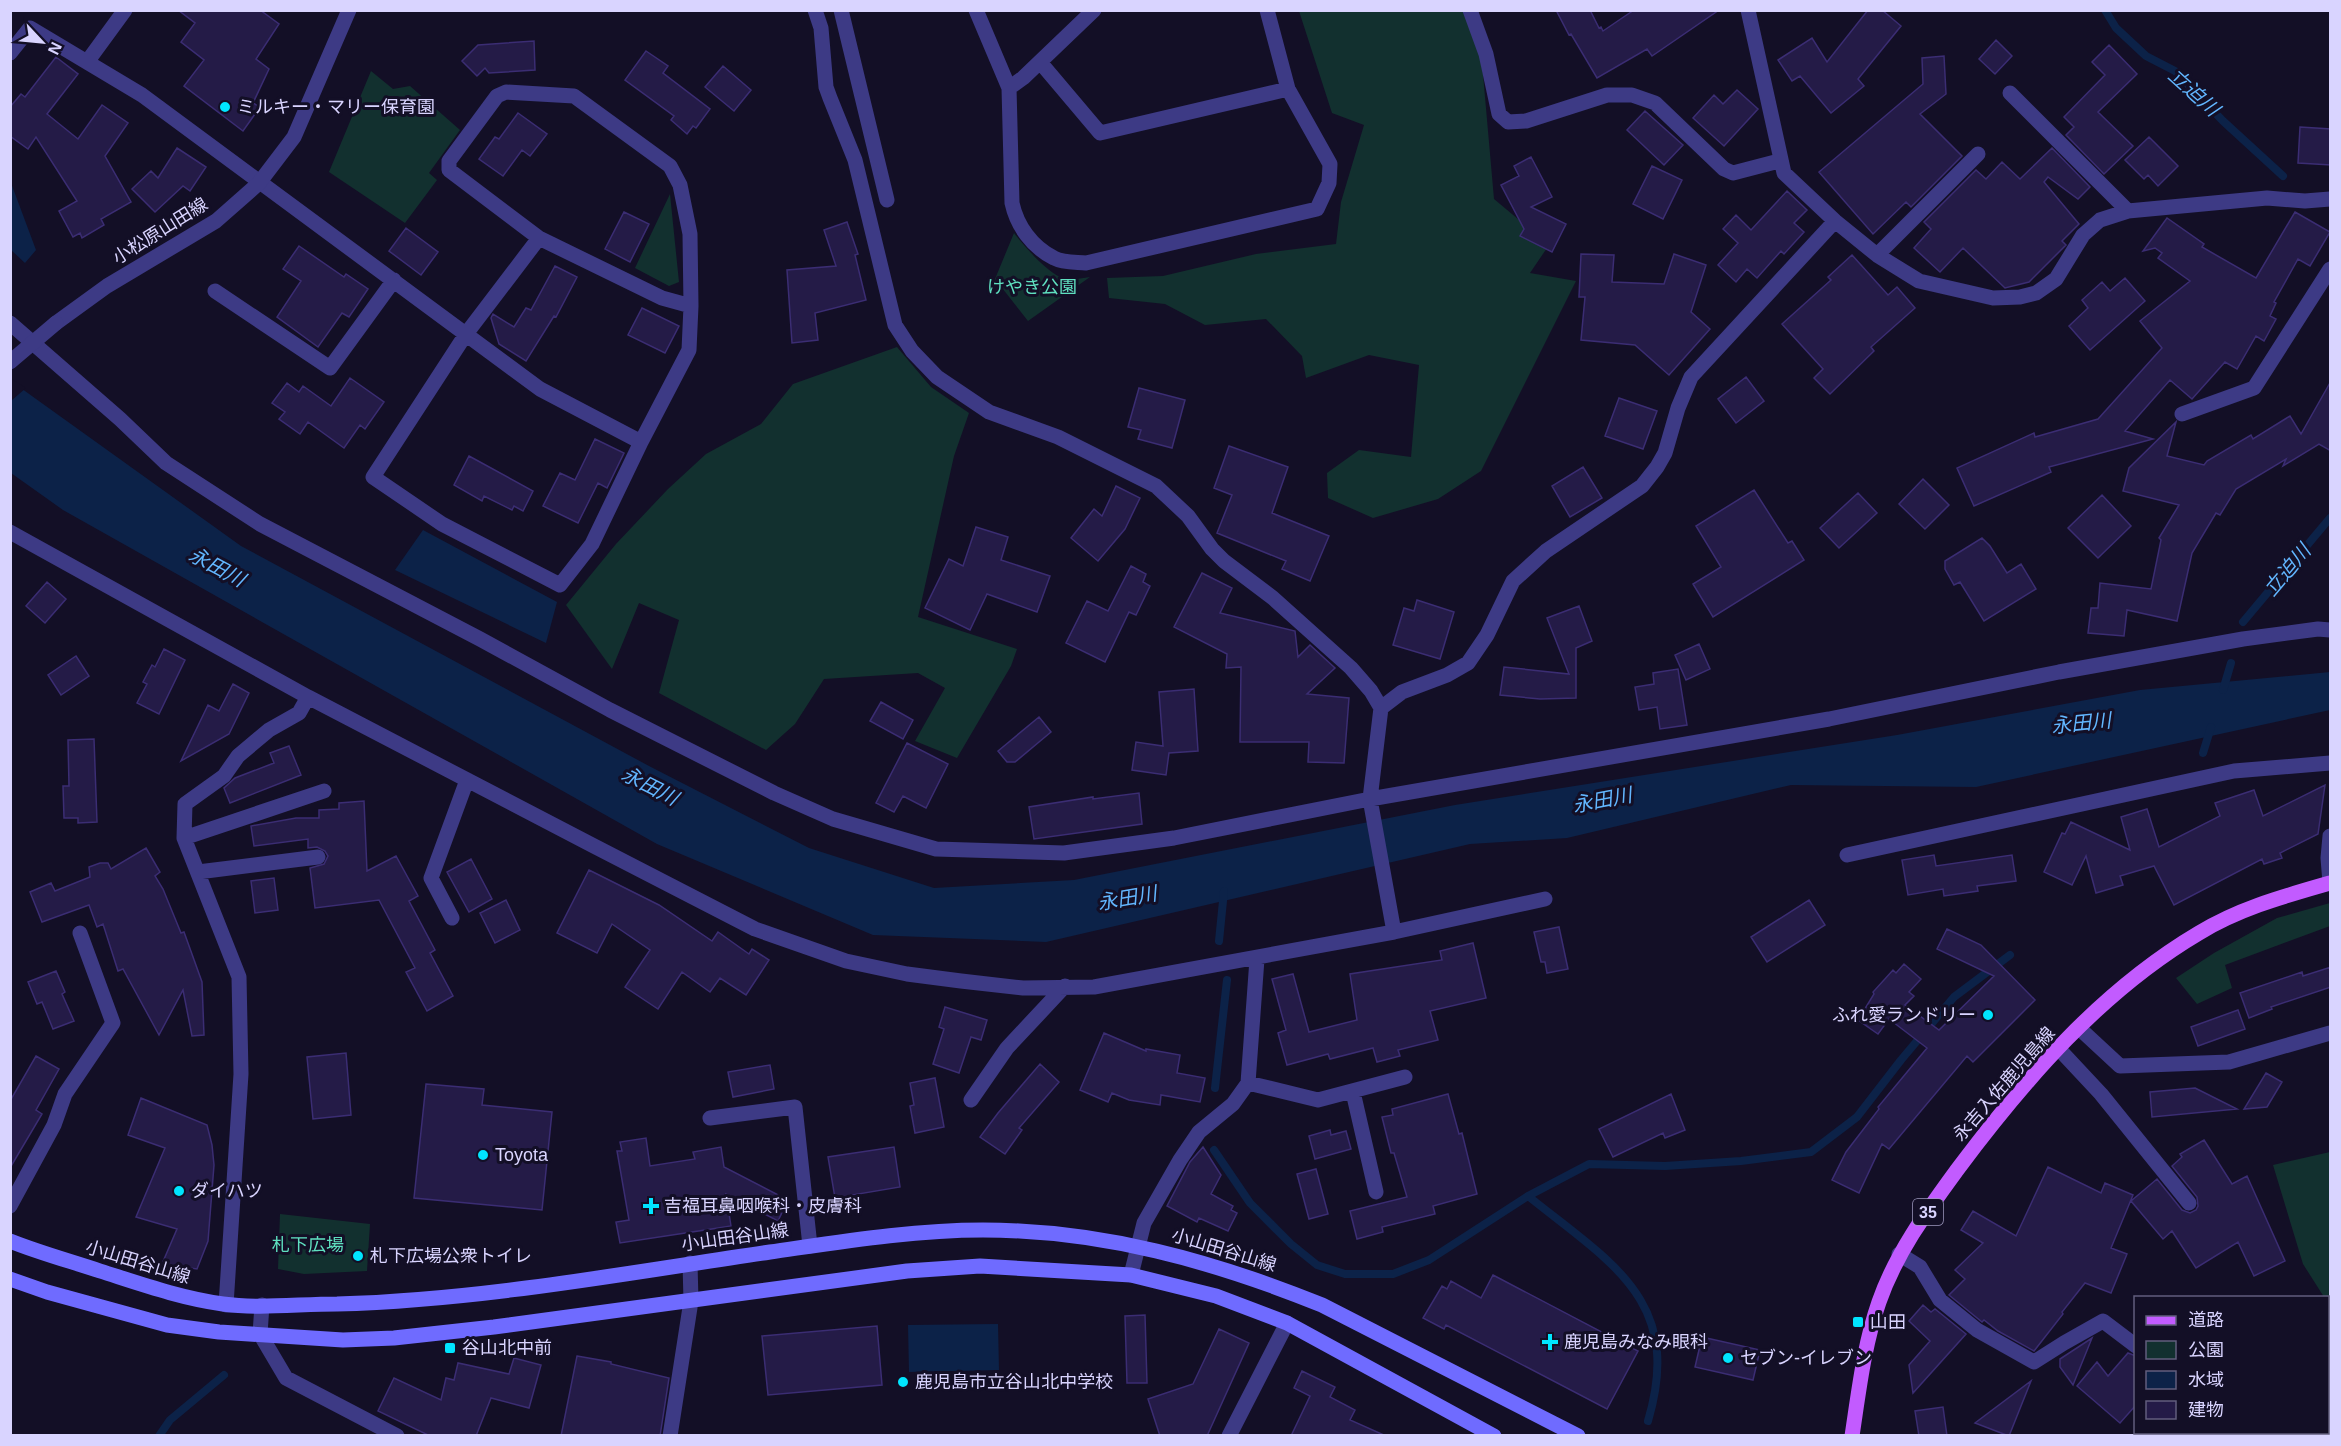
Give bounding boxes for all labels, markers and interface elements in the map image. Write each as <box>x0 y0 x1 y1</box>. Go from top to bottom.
north arrow <box>12 12 72 72</box>
text: N <box>45 39 65 57</box>
water label: 立迫川 <box>2164 64 2225 122</box>
place label: ミルキー・マリー保育園 <box>237 97 435 117</box>
marker: ミルキー・マリー保育園 <box>218 100 232 114</box>
street label: 小松原山田線 <box>109 194 211 268</box>
park label: けやき公園 <box>987 277 1077 297</box>
water label: 立迫川 <box>2259 538 2316 600</box>
water label: 永田川 <box>185 543 250 592</box>
water label: 永田川 <box>2050 709 2114 737</box>
water label: 永田川 <box>618 763 684 810</box>
water label: 永田川 <box>1570 783 1636 817</box>
water label: 永田川 <box>1096 882 1160 914</box>
place label: ふれ愛ランドリー <box>1832 1005 1976 1025</box>
marker: ふれ愛ランドリー <box>1981 1008 1995 1022</box>
street label: 永吉入佐鹿児島線 <box>1949 1023 2059 1145</box>
place label: Toyota <box>495 1145 549 1165</box>
marker: Toyota <box>476 1148 490 1162</box>
place label: ダイハツ <box>191 1181 263 1201</box>
marker: ダイハツ <box>172 1184 186 1198</box>
place label: 吉福耳鼻咽喉科・皮膚科 <box>664 1196 862 1216</box>
marker: 吉福耳鼻咽喉科・皮膚科 <box>642 1197 660 1215</box>
road number: 35 <box>1913 1199 1943 1225</box>
street label: 小山田谷山線 <box>680 1220 790 1254</box>
street label: 小山田谷山線 <box>1169 1225 1279 1275</box>
park label: 札下広場 <box>272 1235 344 1255</box>
street label: 小山田谷山線 <box>83 1237 193 1287</box>
place label: 札下広場公衆トイレ <box>370 1246 532 1266</box>
marker: 札下広場公衆トイレ <box>351 1249 365 1263</box>
legend <box>2134 1296 2329 1434</box>
text: 道路 <box>2188 1310 2224 1330</box>
place label: 山田 <box>1870 1312 1906 1332</box>
marker: 山田 <box>1851 1315 1865 1329</box>
place label: 鹿児島みなみ眼科 <box>1564 1332 1708 1352</box>
marker: 鹿児島みなみ眼科 <box>1541 1333 1559 1351</box>
place label: 谷山北中前 <box>462 1338 552 1358</box>
text: 公園 <box>2188 1340 2224 1360</box>
marker: 谷山北中前 <box>443 1341 457 1355</box>
place label: セブン-イレブン <box>1740 1348 1872 1368</box>
marker: セブン-イレブン <box>1721 1351 1735 1365</box>
text: 水域 <box>2188 1370 2224 1390</box>
place label: 鹿児島市立谷山北中学校 <box>915 1372 1113 1392</box>
marker: 鹿児島市立谷山北中学校 <box>896 1375 910 1389</box>
text: 建物 <box>2188 1400 2224 1420</box>

